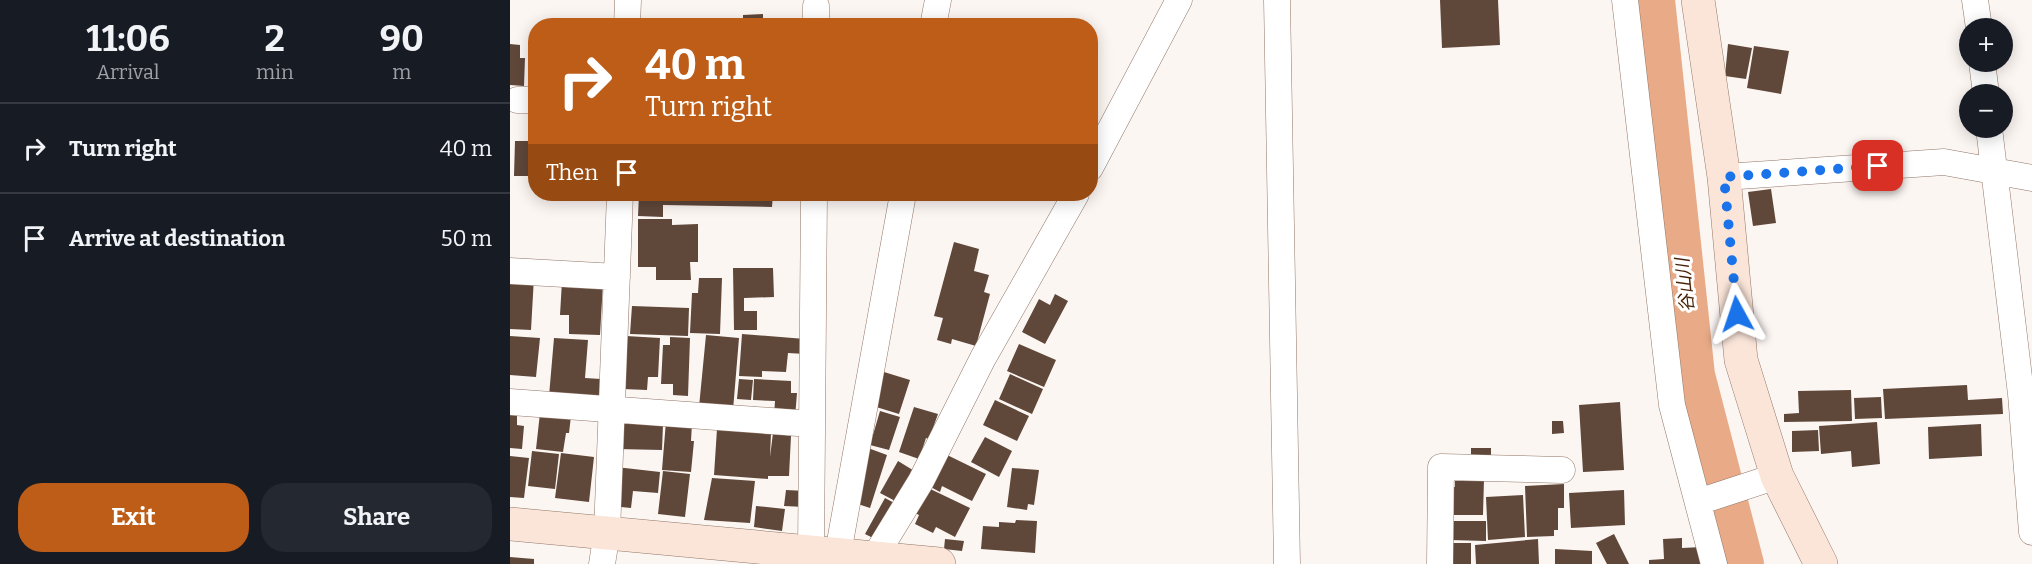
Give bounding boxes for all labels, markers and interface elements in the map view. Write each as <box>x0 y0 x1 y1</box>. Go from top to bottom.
text: 11:06 <box>86 17 170 61</box>
text: 2 <box>265 17 285 61</box>
text: 90 <box>380 17 424 61</box>
map controls <box>1959 18 2013 138</box>
button: + <box>1959 18 2013 72</box>
text: 40 m <box>645 40 745 90</box>
icon: right <box>546 42 624 120</box>
text: Arrival <box>96 60 160 84</box>
text: min <box>256 60 294 84</box>
text: m <box>392 60 411 84</box>
button: − <box>1959 84 2013 138</box>
text: Turn right <box>645 91 772 123</box>
icon: right <box>18 132 51 165</box>
text: Turn right <box>69 135 177 162</box>
text: 40 m <box>440 135 492 162</box>
pin <box>1852 140 1903 191</box>
icon: arrive <box>1861 149 1894 182</box>
icon: arrive <box>610 156 643 189</box>
text: Then <box>546 159 598 186</box>
icon: arrive <box>18 222 51 255</box>
text: Arrive at destination <box>69 225 285 252</box>
text: 50 m <box>441 225 492 252</box>
water label: 谷山川 <box>1671 255 1699 313</box>
position arrow <box>1705 282 1769 346</box>
button: Exit <box>18 483 249 552</box>
button: Share <box>261 483 492 552</box>

